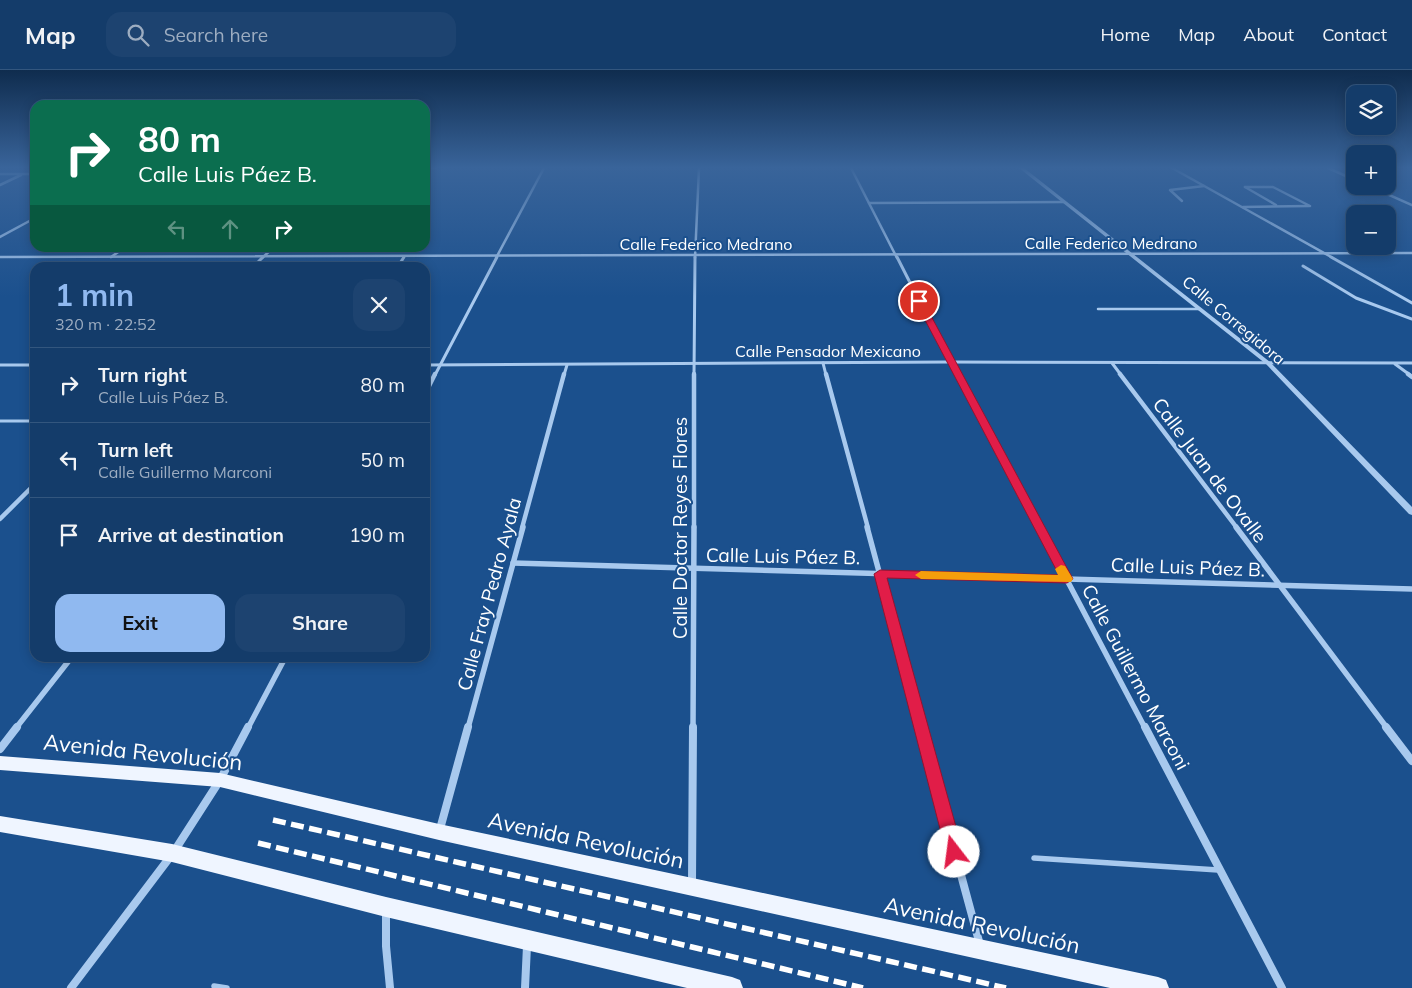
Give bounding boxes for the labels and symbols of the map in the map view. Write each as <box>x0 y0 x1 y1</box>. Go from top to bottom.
street label: Calle Federico Medrano <box>1024 233 1198 253</box>
street label: Calle Federico Medrano <box>619 234 793 254</box>
street label: Calle Corregidora <box>1179 271 1289 369</box>
pin <box>898 280 940 322</box>
street label: Calle Pensador Mexicano <box>735 341 921 361</box>
street label: Calle Juan de Ovalle <box>1148 393 1272 547</box>
street label: Calle Doctor Reyes Flores <box>668 417 692 639</box>
street label: Calle Fray Pedro Ayala <box>452 495 526 693</box>
street label: Calle Luis Páez B. <box>706 543 860 569</box>
street label: Calle Luis Páez B. <box>1110 552 1266 582</box>
street label: Calle Guillermo Marconi <box>1077 580 1195 774</box>
street label: Avenida Revolución <box>42 728 244 776</box>
street label: Avenida Revolución <box>485 806 687 874</box>
position arrow <box>927 825 979 877</box>
street label: Avenida Revolución <box>881 891 1083 959</box>

